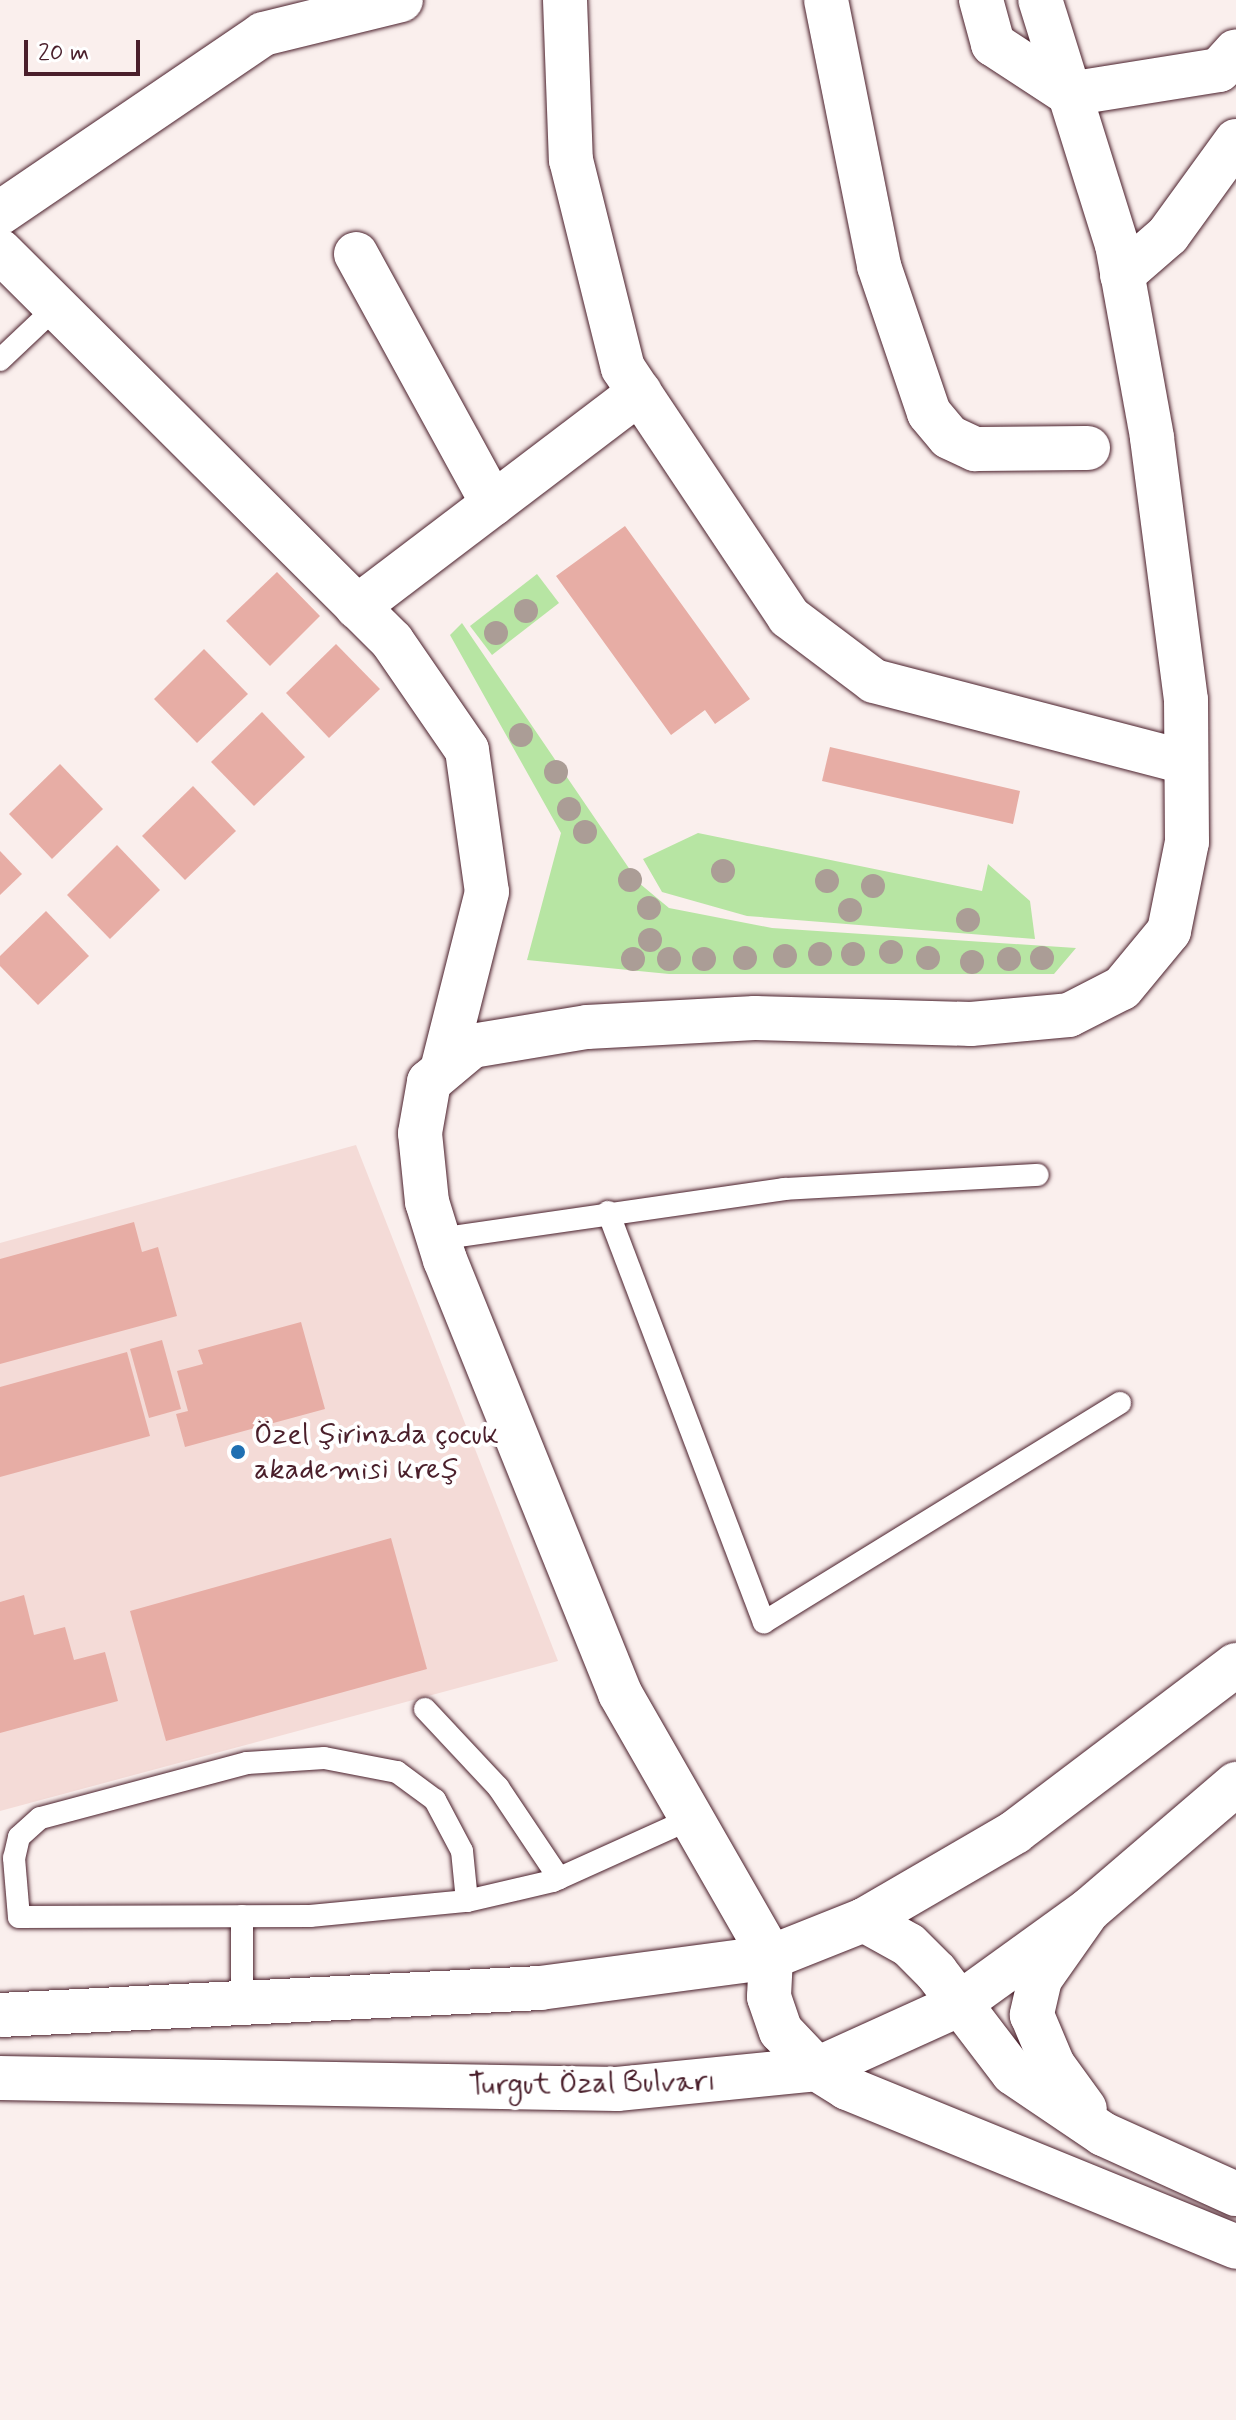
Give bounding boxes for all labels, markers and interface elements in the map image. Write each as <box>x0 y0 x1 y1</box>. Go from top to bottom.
scale bar <box>28 24 144 74</box>
text: 20 m <box>38 38 89 69</box>
place label: Özel şirinada çocuk akademisi kreş <box>254 1417 499 1488</box>
marker: Özel şirinada çocuk akademisi kreş <box>229 1443 247 1461</box>
street label: Turgut Özal Bulvarı <box>470 2064 714 2104</box>

